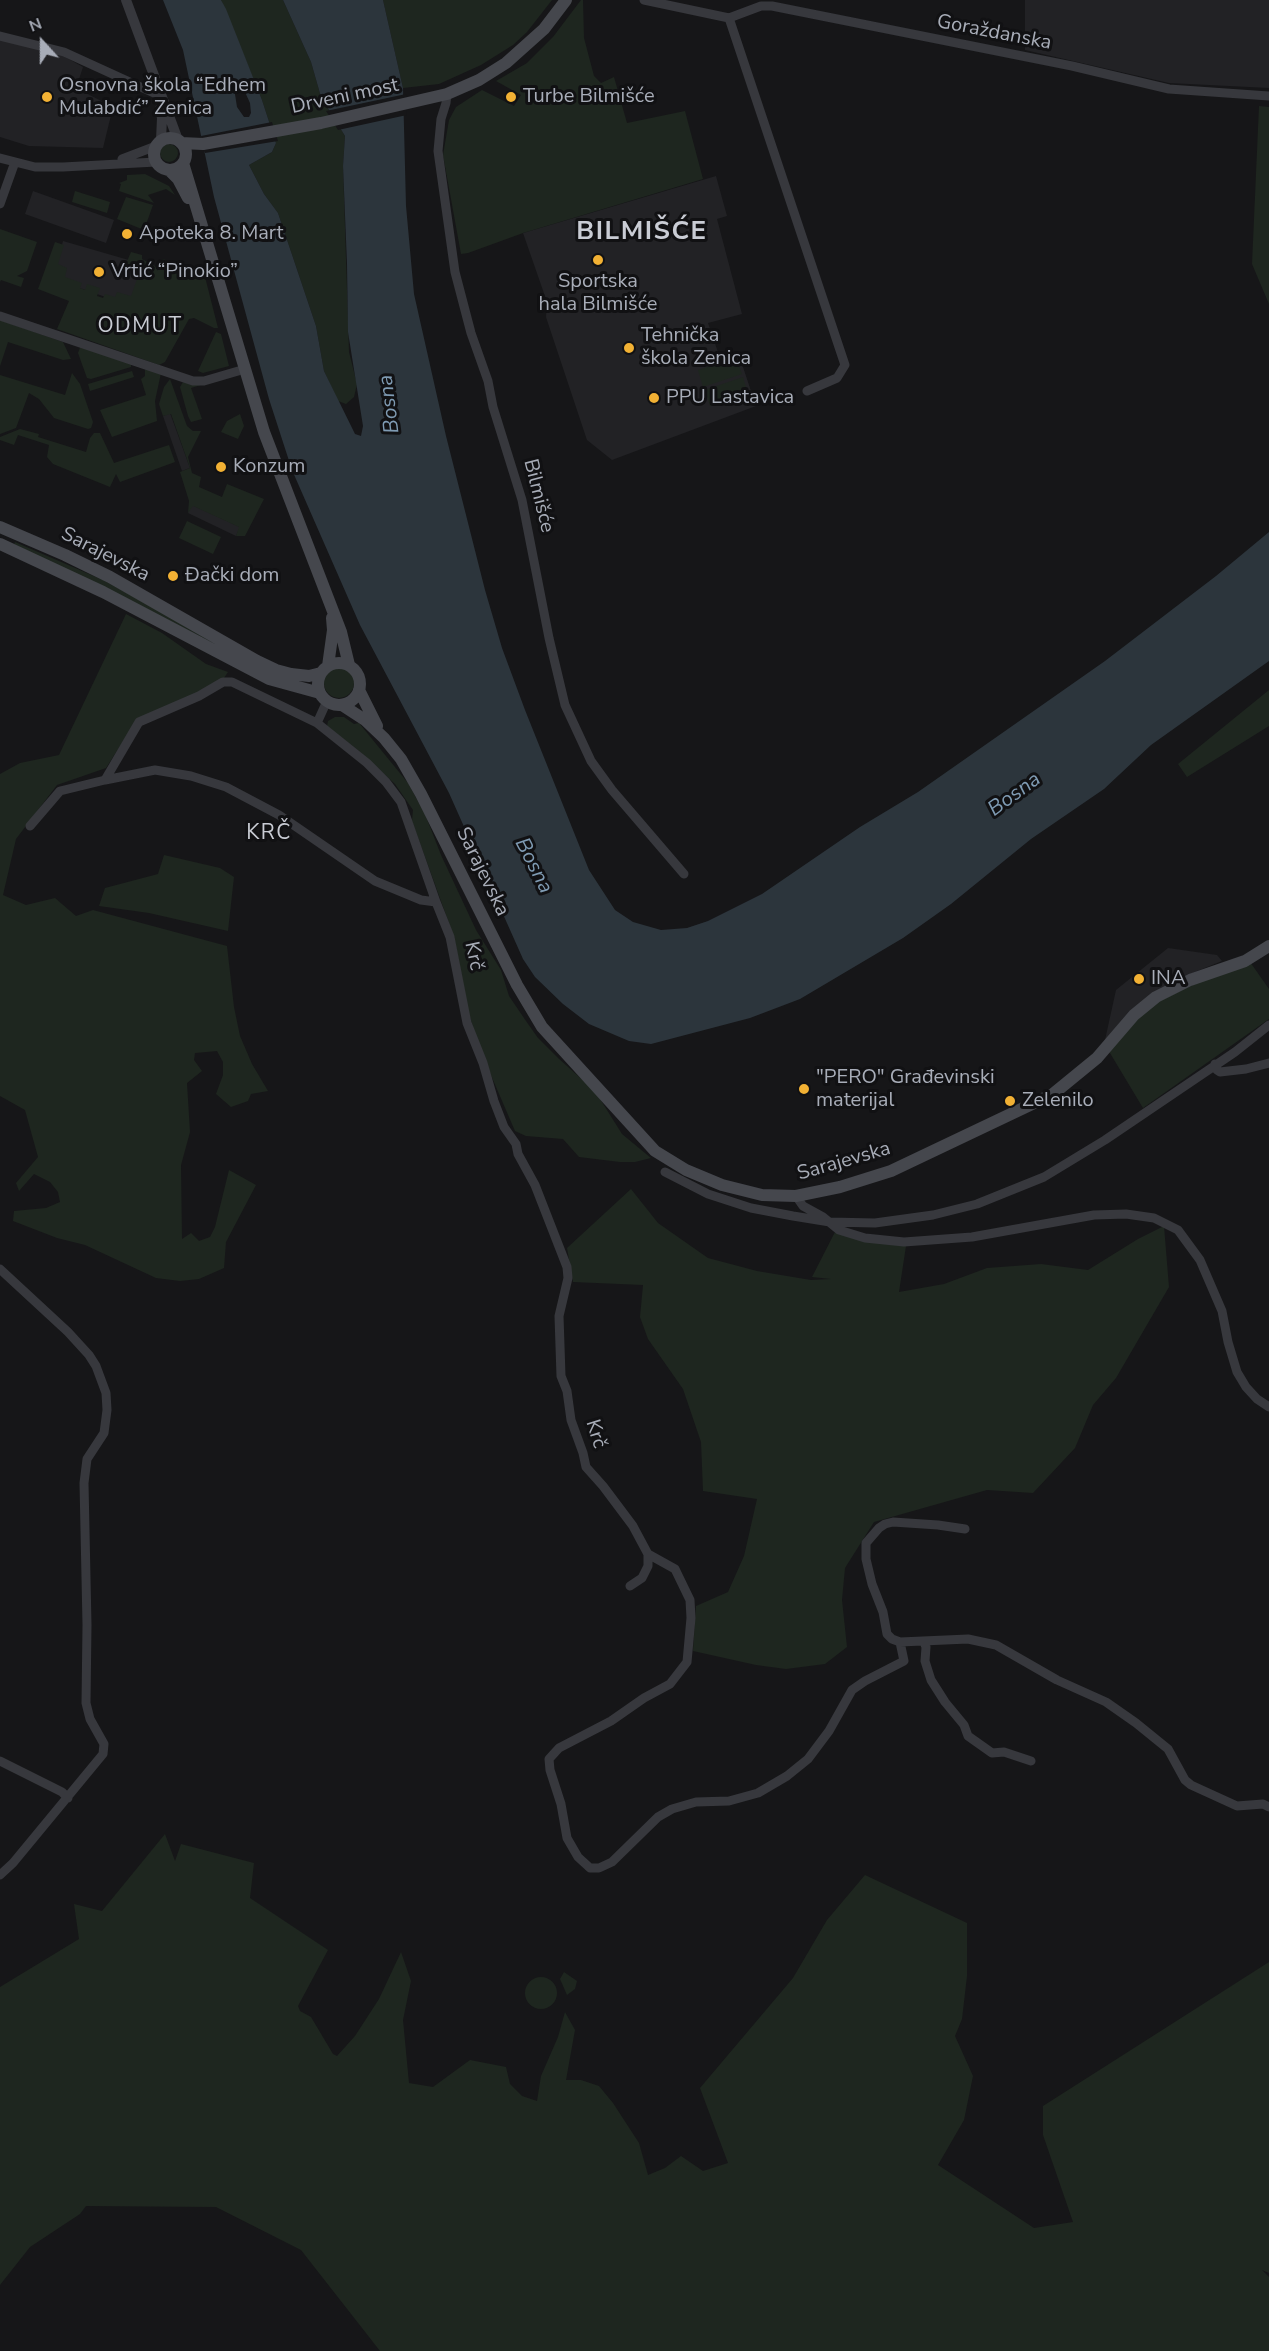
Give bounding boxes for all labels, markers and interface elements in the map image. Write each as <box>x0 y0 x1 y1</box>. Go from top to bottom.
street label: Goraždanska <box>935 10 1053 56</box>
north arrow <box>12 12 72 72</box>
text: N <box>26 13 45 38</box>
place label: Osnovna škola “Edhem Mulabdić” Zenica <box>59 74 266 121</box>
street label: Drveni most <box>289 74 401 120</box>
place label: Turbe Bilmišće <box>523 85 655 109</box>
marker: Osnovna škola “Edhem Mulabdić” Zenica <box>40 90 54 104</box>
marker: Turbe Bilmišće <box>504 90 518 104</box>
district label: BILMIŠĆE <box>576 217 708 249</box>
place label: Apoteka 8. Mart <box>139 222 284 246</box>
marker: Apoteka 8. Mart <box>120 227 134 241</box>
marker: Sportska hala Bilmišće <box>591 253 605 267</box>
place label: Vrtić “Pinokio” <box>111 260 238 284</box>
marker: Vrtić “Pinokio” <box>92 265 106 279</box>
place label: Sportska hala Bilmišće <box>539 270 657 317</box>
district label: ODMUT <box>97 314 183 340</box>
place label: Tehnička škola Zenica <box>641 324 751 371</box>
marker: Tehnička škola Zenica <box>622 341 636 355</box>
water label: Bosna <box>374 373 406 435</box>
place label: PPU Lastavica <box>666 386 794 410</box>
marker: PPU Lastavica <box>647 391 661 405</box>
place label: Konzum <box>233 455 305 479</box>
street label: Bilmišće <box>517 457 559 535</box>
marker: Konzum <box>214 460 228 474</box>
street label: Sarajevska <box>57 523 153 587</box>
place label: Đački dom <box>185 564 279 588</box>
marker: Đački dom <box>166 569 180 583</box>
water label: Bosna <box>984 767 1046 823</box>
district label: KRČ <box>246 821 292 847</box>
street label: Sarajevska <box>450 824 514 920</box>
water label: Bosna <box>508 834 558 898</box>
street label: Krč <box>458 939 488 973</box>
place label: INA <box>1151 967 1185 991</box>
marker: INA <box>1132 972 1146 986</box>
place label: "PERO" Građevinski materijal <box>816 1066 995 1113</box>
marker: "PERO" Građevinski materijal <box>797 1082 811 1096</box>
place label: Zelenilo <box>1022 1089 1094 1113</box>
marker: Zelenilo <box>1003 1094 1017 1108</box>
street label: Sarajevska <box>795 1137 893 1187</box>
street label: Krč <box>579 1417 611 1451</box>

